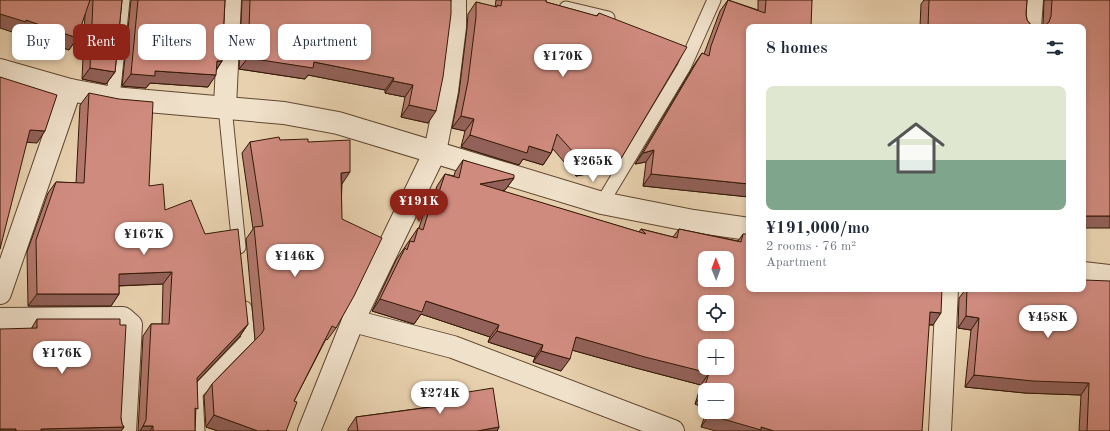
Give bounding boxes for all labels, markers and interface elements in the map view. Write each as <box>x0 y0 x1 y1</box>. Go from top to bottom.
chip: Buy <box>12 24 65 60</box>
chip: Rent <box>73 24 130 60</box>
chip: Filters <box>138 24 206 60</box>
chip: New <box>214 24 270 60</box>
chip: Apartment <box>278 24 371 60</box>
icon: filters <box>1044 37 1066 59</box>
text: 8 homes <box>766 40 828 57</box>
pin: ¥170K <box>535 44 591 78</box>
text: ¥170K <box>543 50 583 63</box>
icon: home <box>880 112 952 184</box>
pin: ¥265K <box>565 149 621 183</box>
text: ¥265K <box>573 155 613 168</box>
pin: ¥191K <box>391 189 447 223</box>
text: ¥191K <box>399 195 439 208</box>
text: ¥191,000/mo <box>766 220 870 237</box>
pin: ¥167K <box>116 222 172 256</box>
text: ¥167K <box>124 228 164 241</box>
text: 2 rooms · 76 m² <box>766 240 856 253</box>
pin: ¥146K <box>267 244 323 278</box>
text: ¥146K <box>275 250 315 263</box>
north arrow <box>698 251 734 287</box>
map controls <box>698 251 734 419</box>
text: Apartment <box>766 256 827 269</box>
button: locate <box>698 295 734 331</box>
pin: ¥458K <box>1020 305 1076 339</box>
text: ¥458K <box>1028 311 1068 324</box>
button: + <box>698 339 734 375</box>
pin: ¥176K <box>34 341 90 375</box>
text: ¥176K <box>42 347 82 360</box>
pin: ¥274K <box>412 381 468 415</box>
button: − <box>698 383 734 419</box>
text: ¥274K <box>420 387 460 400</box>

